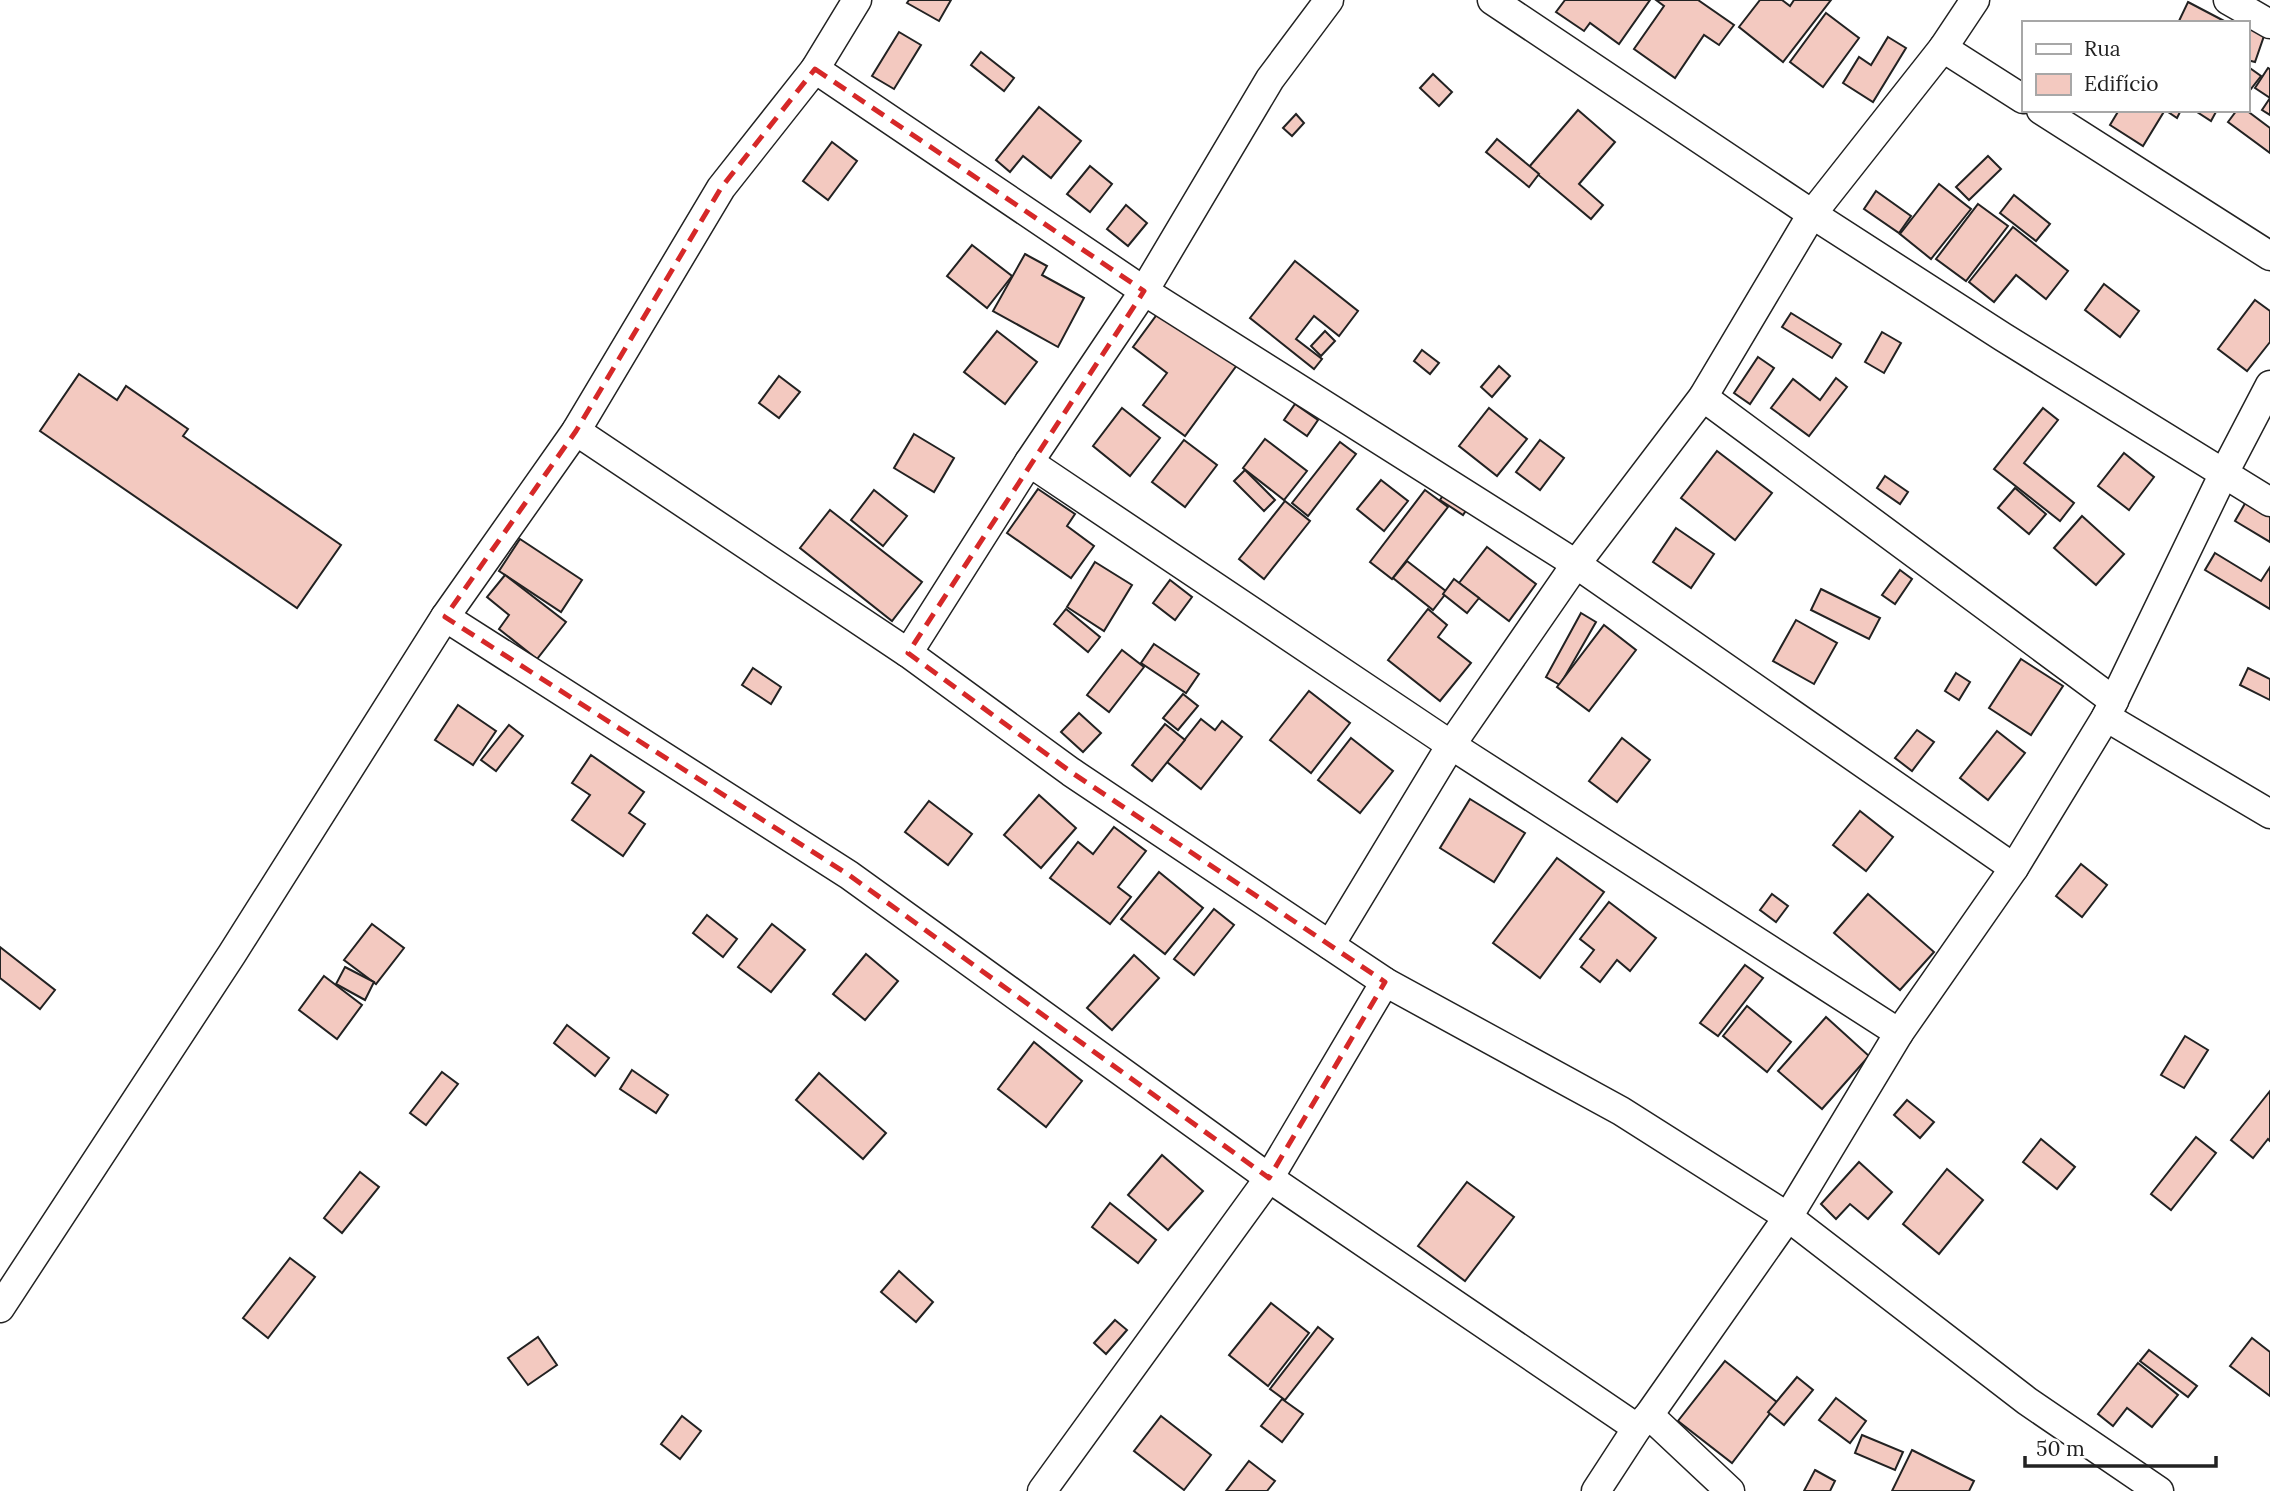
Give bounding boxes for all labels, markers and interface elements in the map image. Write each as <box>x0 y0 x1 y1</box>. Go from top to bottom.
legend <box>2022 21 2249 112</box>
text: Rua <box>2084 35 2121 62</box>
text: Edifício <box>2084 70 2159 97</box>
scale bar <box>2025 1424 2216 1468</box>
text: 50 m <box>2036 1435 2085 1462</box>

